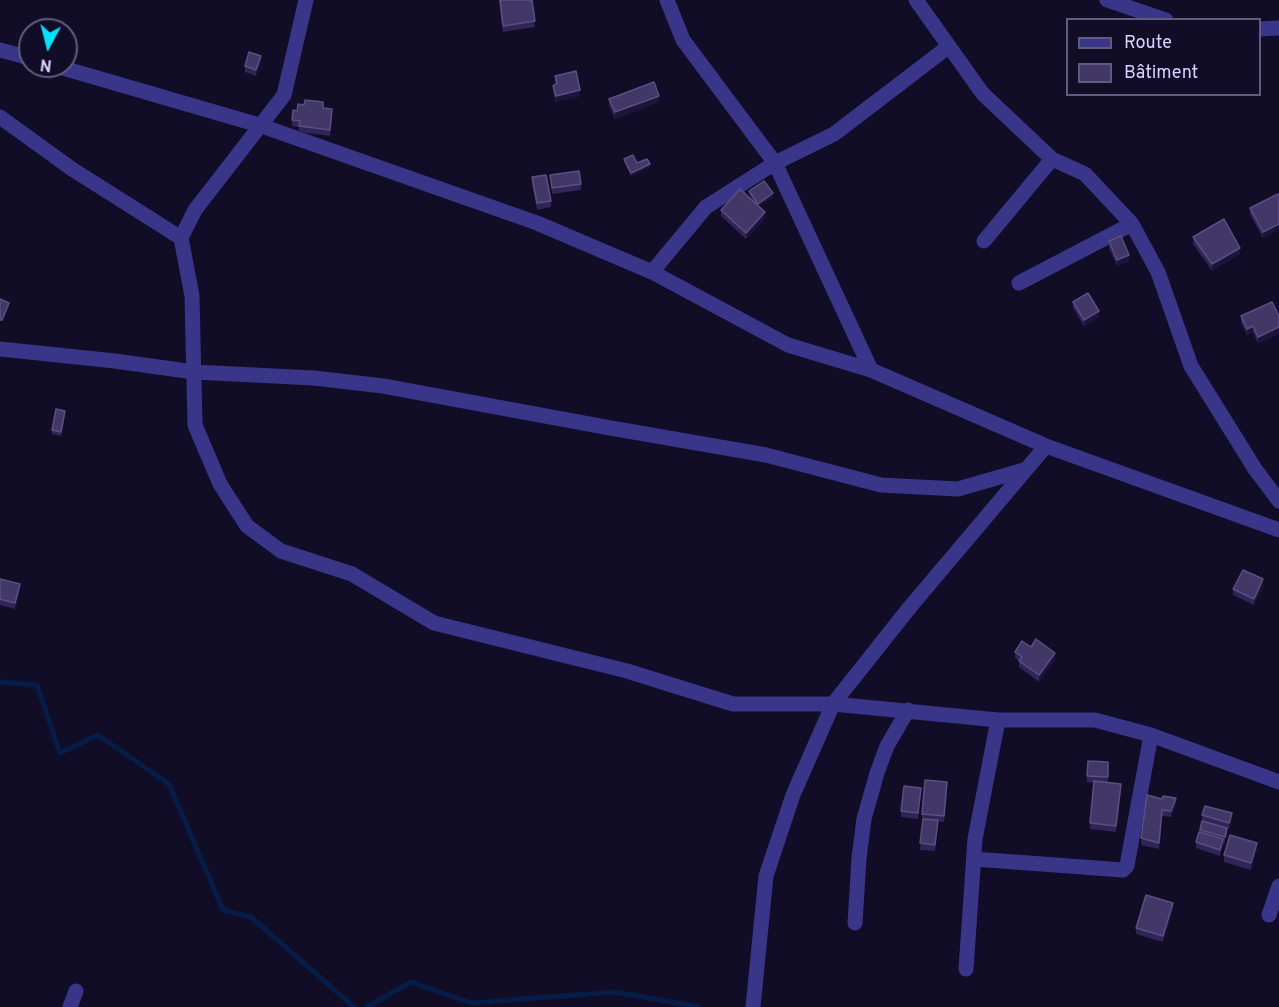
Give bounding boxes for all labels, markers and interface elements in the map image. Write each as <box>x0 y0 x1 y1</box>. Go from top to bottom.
north arrow <box>18 18 78 78</box>
legend <box>1066 18 1261 96</box>
text: Route <box>1124 32 1172 55</box>
text: N <box>39 53 53 75</box>
text: Bâtiment <box>1124 62 1198 85</box>

